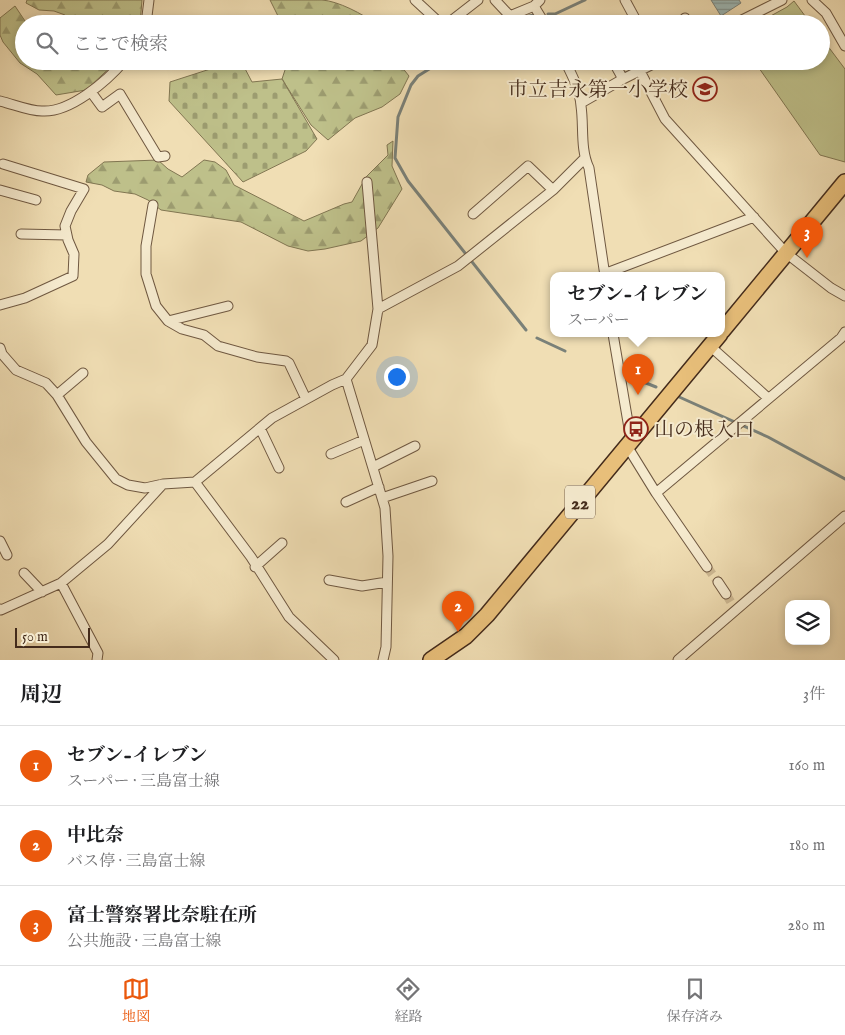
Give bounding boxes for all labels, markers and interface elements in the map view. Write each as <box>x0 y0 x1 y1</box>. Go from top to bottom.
search box <box>15 15 830 70</box>
icon: search <box>33 29 61 57</box>
text: ここで検索 <box>73 33 168 57</box>
school or university icon: 市立吉永第一小学校 <box>692 76 718 102</box>
place label: 市立吉永第一小学校 <box>508 78 688 103</box>
pin: 3 <box>791 217 823 258</box>
popup <box>550 272 725 337</box>
text: セブン-イレブン <box>567 283 708 307</box>
text: スーパー <box>567 311 630 331</box>
pin: 1 <box>622 354 654 395</box>
your location <box>384 364 410 390</box>
bus stop icon: 山の根入口 <box>623 416 649 442</box>
place label: 山の根入口 <box>654 418 754 443</box>
road number: 22 <box>565 486 595 518</box>
pin: 2 <box>442 591 474 632</box>
map controls <box>785 600 830 645</box>
button: layers <box>785 600 830 645</box>
scale bar <box>15 625 90 648</box>
text: 50 m <box>22 628 48 646</box>
text: 周辺 <box>20 682 62 709</box>
text: 3件 <box>803 685 825 705</box>
text: セブン-イレブン <box>67 744 207 768</box>
text: 1 <box>33 756 39 776</box>
text: 160 m <box>789 756 825 776</box>
text: スーパー · 三島富士線 <box>67 772 220 792</box>
text: 中比奈 <box>67 824 124 848</box>
text: 2 <box>32 836 40 856</box>
text: 180 m <box>789 836 825 856</box>
text: バス停 · 三島富士線 <box>67 852 206 872</box>
text: 富士警察署比奈駐在所 <box>67 904 257 928</box>
text: 3 <box>33 916 39 936</box>
text: 280 m <box>788 916 825 936</box>
text: 公共施設 · 三島富士線 <box>67 932 222 952</box>
tab: 地図 <box>122 975 150 1026</box>
tab: 経路 <box>394 975 422 1026</box>
tab: 保存済み <box>667 975 723 1026</box>

